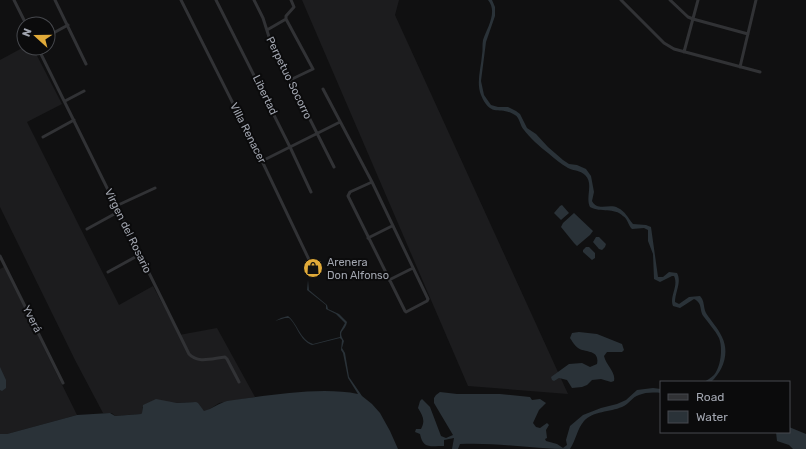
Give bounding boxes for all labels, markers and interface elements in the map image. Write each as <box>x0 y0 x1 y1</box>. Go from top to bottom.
north arrow <box>16 16 56 56</box>
text: N <box>20 26 35 39</box>
street label: Perpetuo Socorro <box>263 35 315 121</box>
street label: Libertad <box>250 73 280 117</box>
street label: Villa Renacer <box>227 100 269 166</box>
street label: Virgen del Rosario <box>102 187 154 275</box>
place label: Arenera Don Alfonso <box>327 256 389 282</box>
shop icon: Arenera Don Alfonso <box>302 257 324 279</box>
street label: Yverá <box>20 303 44 335</box>
legend <box>660 381 790 433</box>
text: Road <box>696 390 724 404</box>
text: Water <box>696 410 728 424</box>

